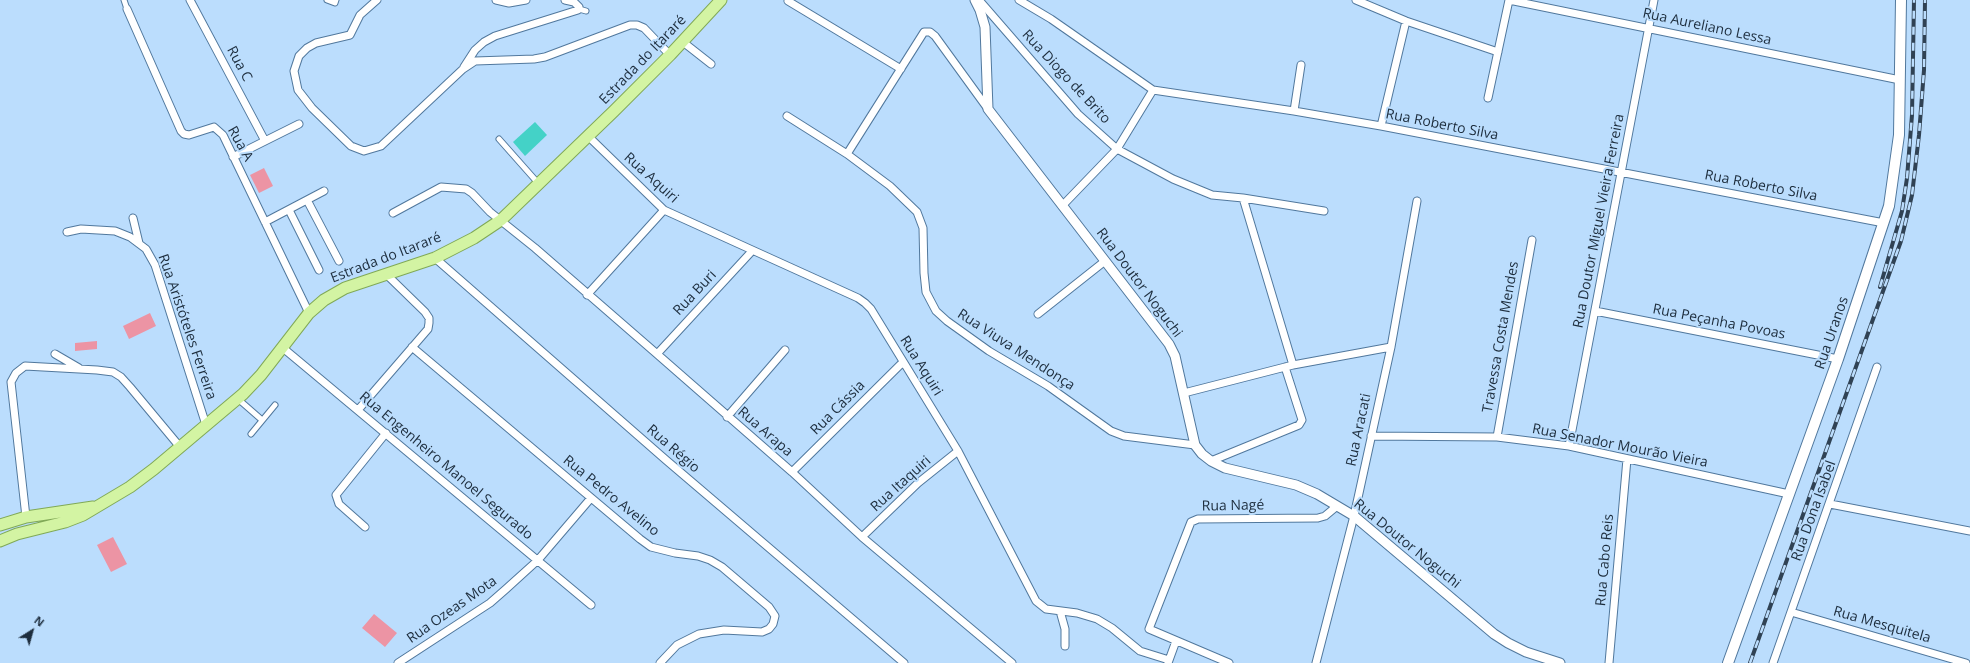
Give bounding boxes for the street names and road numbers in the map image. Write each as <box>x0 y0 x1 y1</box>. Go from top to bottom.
street label: Rua Aureliano Lessa <box>1641 5 1773 49</box>
street label: Estrada do Itararé <box>596 12 690 108</box>
street label: Rua Diogo de Brito <box>1018 27 1114 127</box>
street label: Rua C <box>223 44 255 84</box>
street label: Rua Roberto Silva <box>1384 106 1500 144</box>
street label: Rua Doutor Miguel Vieira Ferreira <box>1570 113 1628 329</box>
street label: Rua A <box>224 124 256 164</box>
street label: Rua Aquiri <box>620 149 682 207</box>
street label: Rua Roberto Silva <box>1703 167 1819 205</box>
street label: Rua Doutor Noguchi <box>1092 225 1186 341</box>
street label: Estrada do Itararé <box>328 229 444 287</box>
street label: Rua Aristóteles Ferreira <box>154 252 220 402</box>
street label: Travessa Costa Mendes <box>1479 260 1523 414</box>
street label: Rua Buri <box>670 267 720 319</box>
street label: Rua Uranos <box>1812 294 1852 372</box>
street label: Rua Peçanha Povoas <box>1651 301 1787 343</box>
street label: Rua Viuva Mendonça <box>954 306 1078 394</box>
street label: Rua Aquiri <box>896 333 946 399</box>
street label: Rua Cássia <box>807 377 869 439</box>
street label: Rua Engenheiro Manoel Segurado <box>356 388 536 544</box>
street label: Rua Aracati <box>1343 392 1375 468</box>
street label: Rua Arapa <box>734 404 796 460</box>
street label: Rua Régio <box>643 421 703 477</box>
street label: Rua Senador Mourão Vieira <box>1531 421 1709 471</box>
street label: Rua Pedro Avelino <box>559 452 663 540</box>
street label: Rua Itaquiri <box>867 453 935 515</box>
street label: Rua Dona Isabel <box>1788 459 1840 563</box>
street label: Rua Doutor Noguchi <box>1350 496 1464 592</box>
street label: Rua Nagé <box>1202 497 1264 515</box>
street label: Rua Cabo Reis <box>1593 513 1617 607</box>
street label: Rua Ozeas Mota <box>404 573 500 647</box>
street label: Rua Mesquitela <box>1831 603 1933 647</box>

